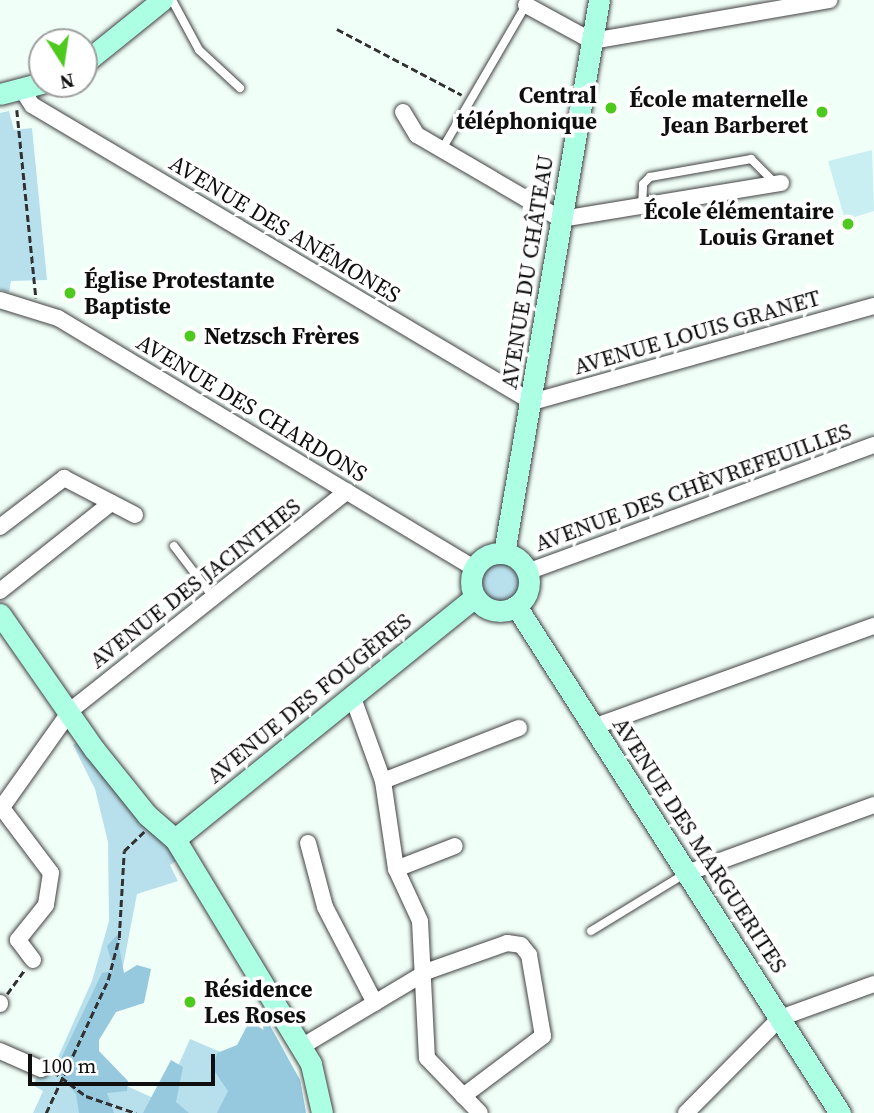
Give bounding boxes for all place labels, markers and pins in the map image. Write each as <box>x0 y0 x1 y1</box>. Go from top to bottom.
place label: Central téléphonique <box>456 81 597 135</box>
place label: École maternelle Jean Barberet <box>629 85 808 139</box>
marker: Central téléphonique <box>603 100 619 116</box>
marker: École maternelle Jean Barberet <box>814 104 830 120</box>
place label: École élémentaire Louis Granet <box>644 197 834 251</box>
marker: École élémentaire Louis Granet <box>840 216 856 232</box>
place label: Église Protestante Baptiste <box>84 266 275 320</box>
marker: Église Protestante Baptiste <box>62 285 78 301</box>
place label: Netzsch Frères <box>204 322 359 350</box>
marker: Netzsch Frères <box>182 328 198 344</box>
place label: Résidence Les Roses <box>204 975 312 1029</box>
marker: Résidence Les Roses <box>182 994 198 1010</box>

